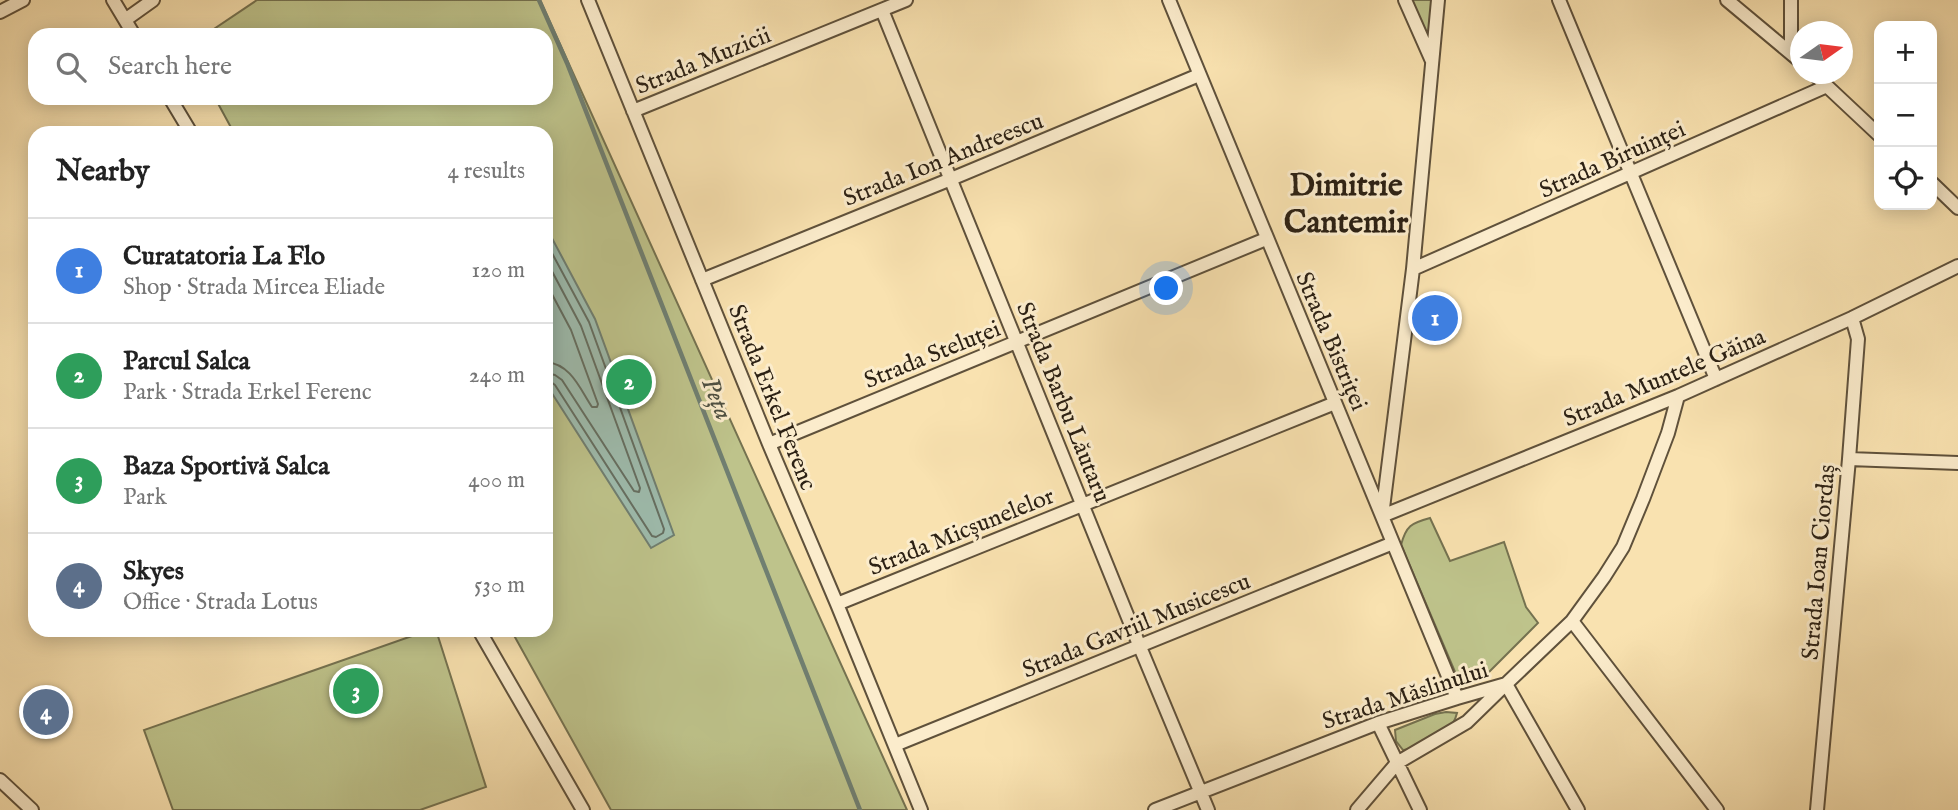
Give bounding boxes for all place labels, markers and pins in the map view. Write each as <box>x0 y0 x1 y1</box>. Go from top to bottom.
pin: 1 <box>1412 292 1458 344</box>
pin: 2 <box>606 356 652 408</box>
pin: 3 <box>333 665 379 717</box>
pin: 4 <box>23 686 69 738</box>

